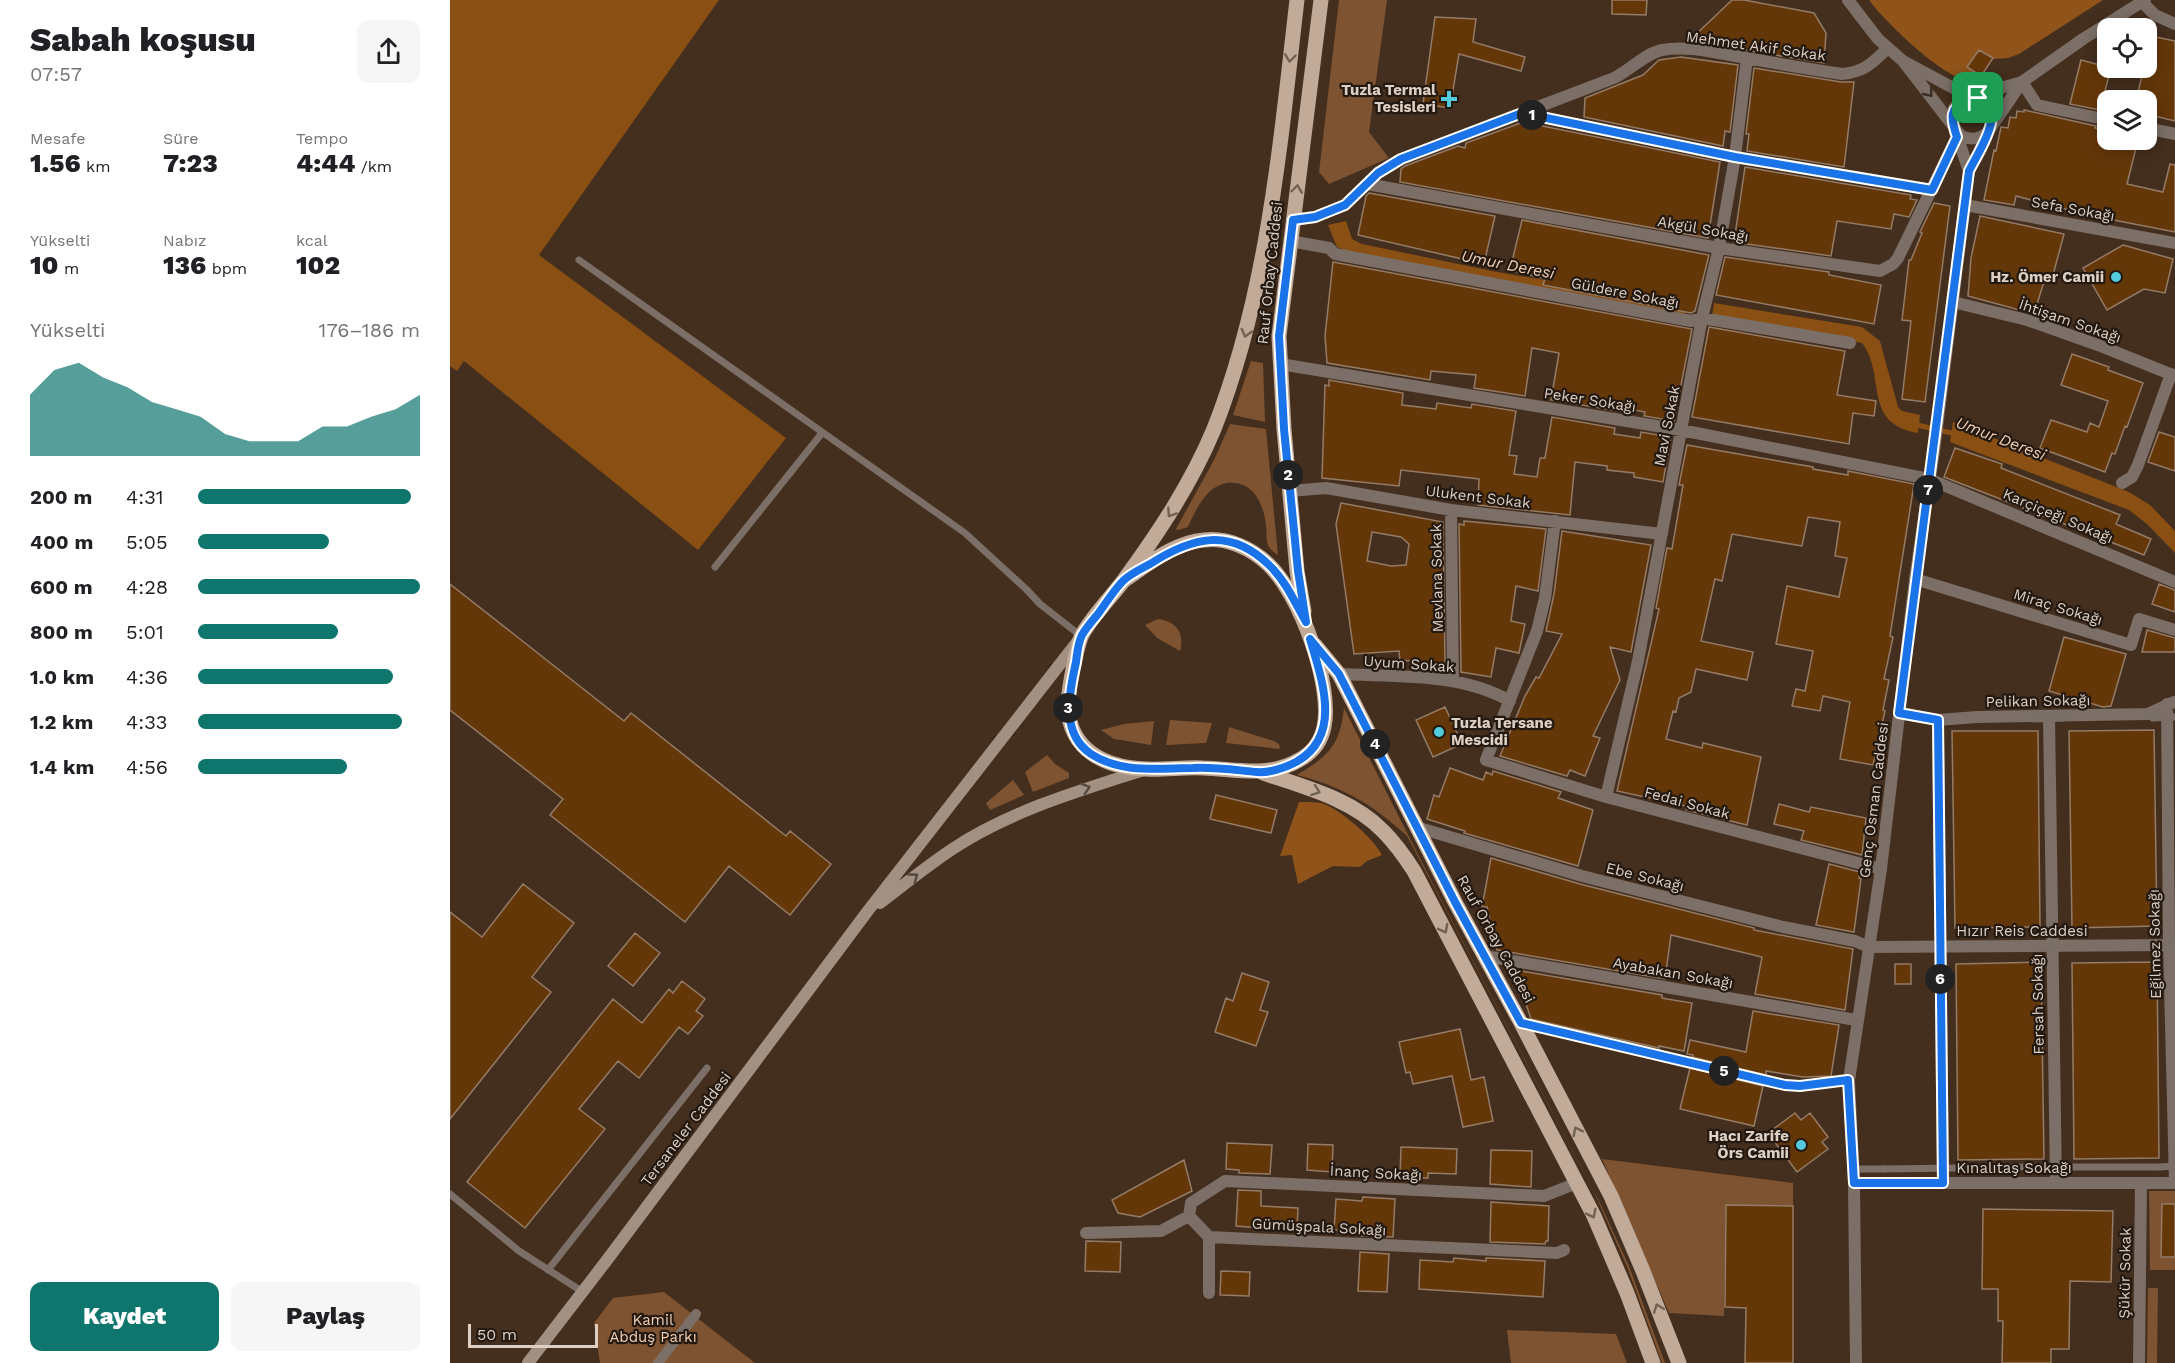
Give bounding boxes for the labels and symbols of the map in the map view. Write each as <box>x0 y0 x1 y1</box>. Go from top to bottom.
street label: Mehmet Akif Sokak <box>1685 27 1828 65</box>
one-way arrow <box>1284 53 1297 63</box>
pin <box>1952 72 2003 123</box>
place label: Tuzla Termal Tesisleri <box>1341 81 1436 116</box>
one-way arrow <box>1922 87 1933 98</box>
marker: Tuzla Termal Tesisleri <box>1440 90 1458 108</box>
pin: 1 <box>1517 100 1547 130</box>
one-way arrow <box>1291 184 1303 193</box>
street label: Sefa Sokağı <box>2030 193 2116 225</box>
street label: Rauf Orbay Caddesi <box>1254 201 1286 345</box>
street label: Akgül Sokağı <box>1656 212 1750 246</box>
water label: Umur Deresi <box>1460 246 1557 283</box>
place label: Hz. Ömer Camii <box>1990 268 2104 286</box>
marker: Hz. Ömer Camii <box>2109 270 2123 284</box>
street label: Güldere Sokağı <box>1569 274 1681 312</box>
street label: İhtişam Sokağı <box>2016 295 2124 347</box>
one-way arrow <box>1241 327 1253 338</box>
street label: Peker Sokağı <box>1543 384 1637 416</box>
street label: Mavi Sokak <box>1650 384 1684 468</box>
water label: Umur Deresi <box>1953 413 2049 465</box>
pin: 2 <box>1273 460 1303 490</box>
pin: 7 <box>1913 475 1943 505</box>
street label: Ulukent Sokak <box>1424 482 1532 512</box>
street label: Karçiçeği Sokağı <box>2000 485 2116 547</box>
one-way arrow <box>1167 506 1178 517</box>
street label: Mevlana Sokak <box>1427 523 1447 632</box>
street label: Miraç Sokağı <box>2011 585 2105 629</box>
street label: Uyum Sokak <box>1363 652 1456 676</box>
street label: Pelikan Sokağı <box>1985 691 2091 711</box>
pin: 3 <box>1053 693 1083 723</box>
place label: Tuzla Tersane Mescidi <box>1451 714 1553 749</box>
street label: Genç Osman Caddesi <box>1856 721 1892 879</box>
marker: Tuzla Tersane Mescidi <box>1432 725 1446 739</box>
pin: 4 <box>1360 729 1390 759</box>
one-way arrow <box>1080 783 1091 795</box>
street label: Fedai Sokak <box>1642 783 1732 823</box>
one-way arrow <box>1310 784 1320 797</box>
street label: Ebe Sokağı <box>1604 859 1686 895</box>
street label: Rauf Orbay Caddesi <box>1453 872 1539 1006</box>
one-way arrow <box>908 874 919 885</box>
street label: Eğilmez Sokağı <box>2145 889 2165 999</box>
street label: Hızır Reis Caddesi <box>1956 922 2088 940</box>
one-way arrow <box>1437 923 1449 934</box>
street label: Fersah Sokağı <box>2028 953 2048 1055</box>
street label: Ayabakan Sokağı <box>1611 954 1735 992</box>
pin: 6 <box>1925 964 1955 994</box>
pin: 5 <box>1709 1056 1739 1086</box>
street label: Tersaneler Caddesi <box>637 1068 735 1190</box>
one-way arrow <box>1573 1127 1584 1137</box>
place label: Hacı Zarife Örs Camii <box>1708 1127 1789 1162</box>
marker: Hacı Zarife Örs Camii <box>1794 1138 1808 1152</box>
street label: Kınalıtaş Sokağı <box>1956 1159 2072 1177</box>
street label: İnanç Sokağı <box>1329 1162 1423 1184</box>
one-way arrow <box>1585 1207 1597 1218</box>
street label: Gümüşpala Sokağı <box>1251 1214 1387 1240</box>
street label: Şükür Sokak <box>2115 1227 2135 1319</box>
one-way arrow <box>1653 1304 1665 1315</box>
park label: Kamil Abduş Parkı <box>609 1311 697 1346</box>
scale bar <box>468 1321 598 1348</box>

